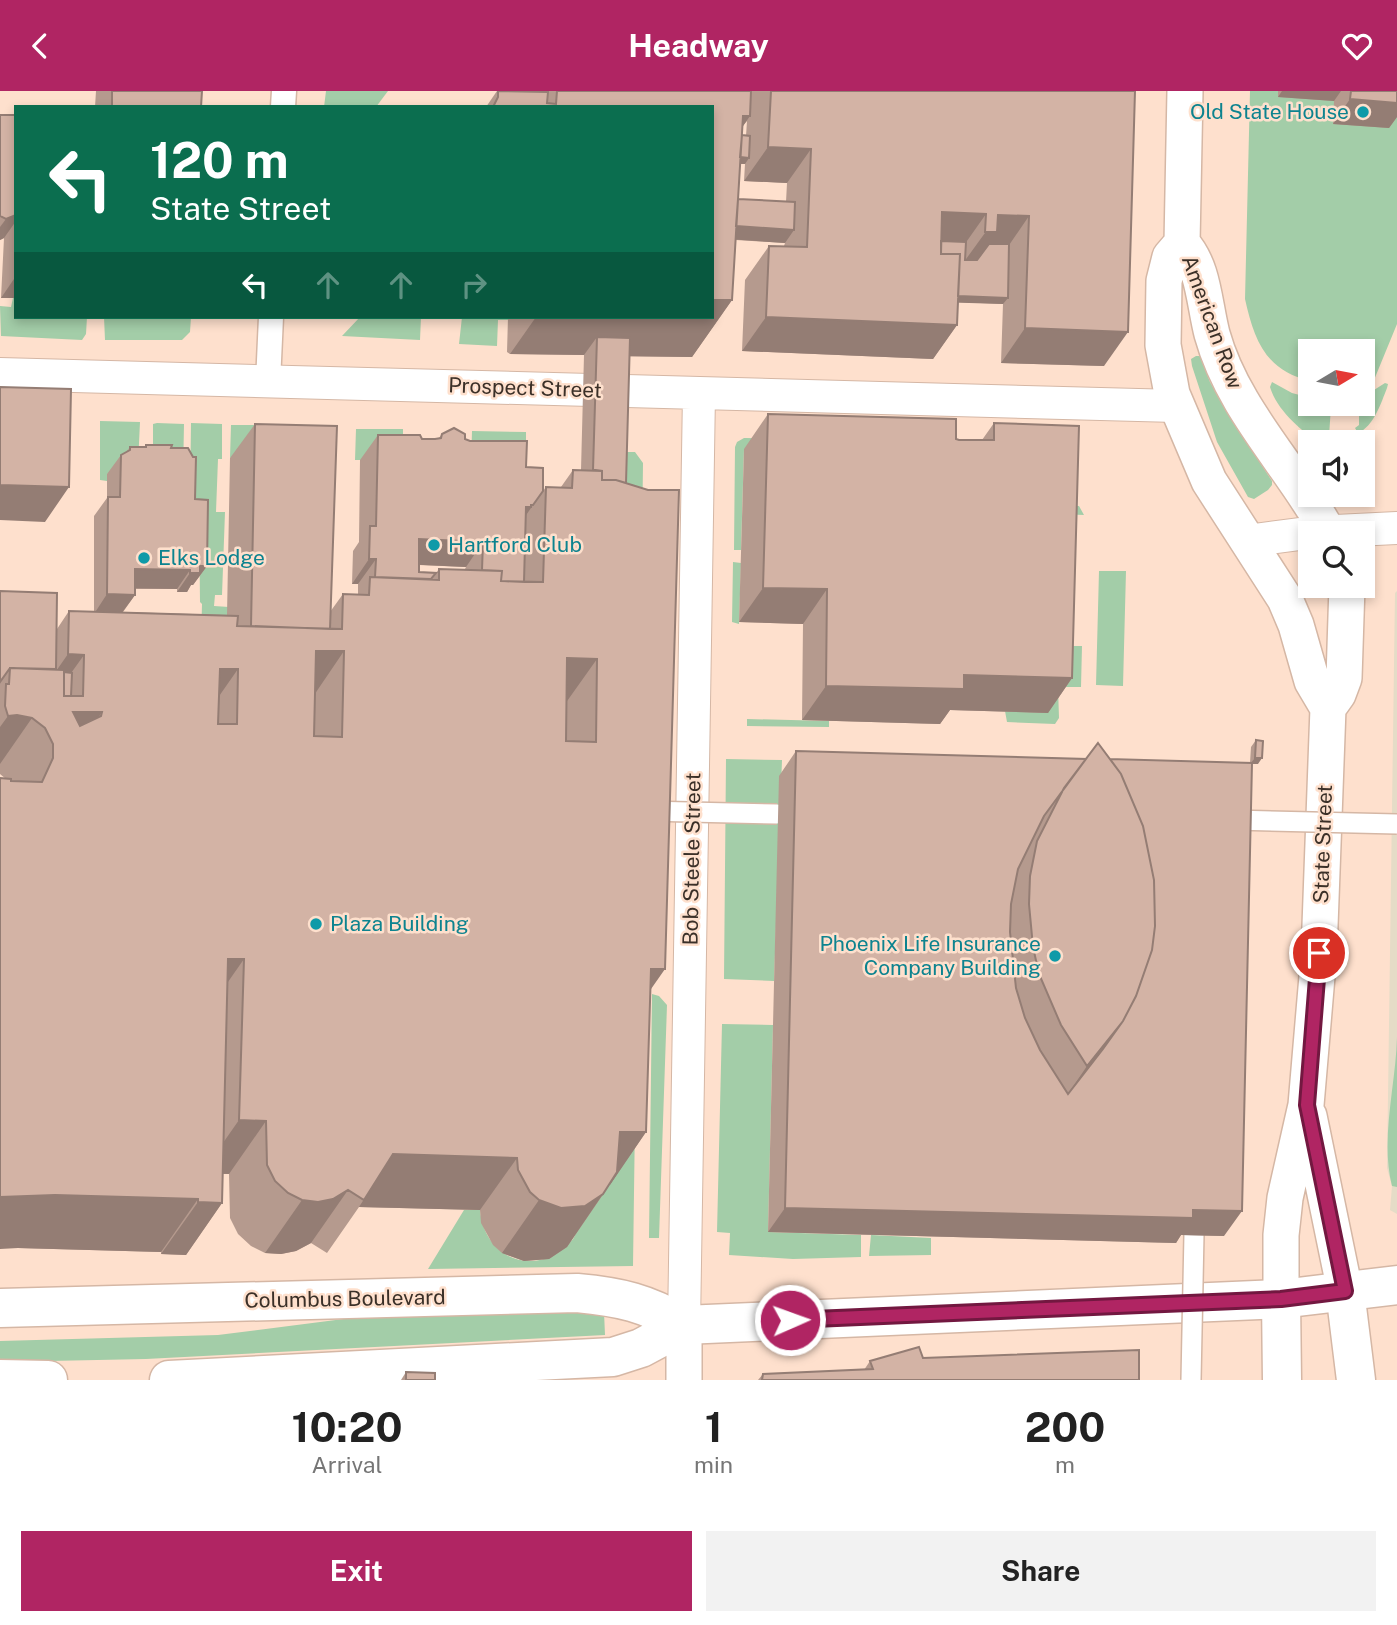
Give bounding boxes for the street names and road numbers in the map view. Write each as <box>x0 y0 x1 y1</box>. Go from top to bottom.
street label: American Row <box>1177 252 1248 392</box>
street label: Prospect Street <box>448 372 602 403</box>
street label: Bob Steele Street <box>677 772 706 946</box>
street label: State Street <box>1308 784 1337 904</box>
street label: Columbus Boulevard <box>244 1284 446 1313</box>

